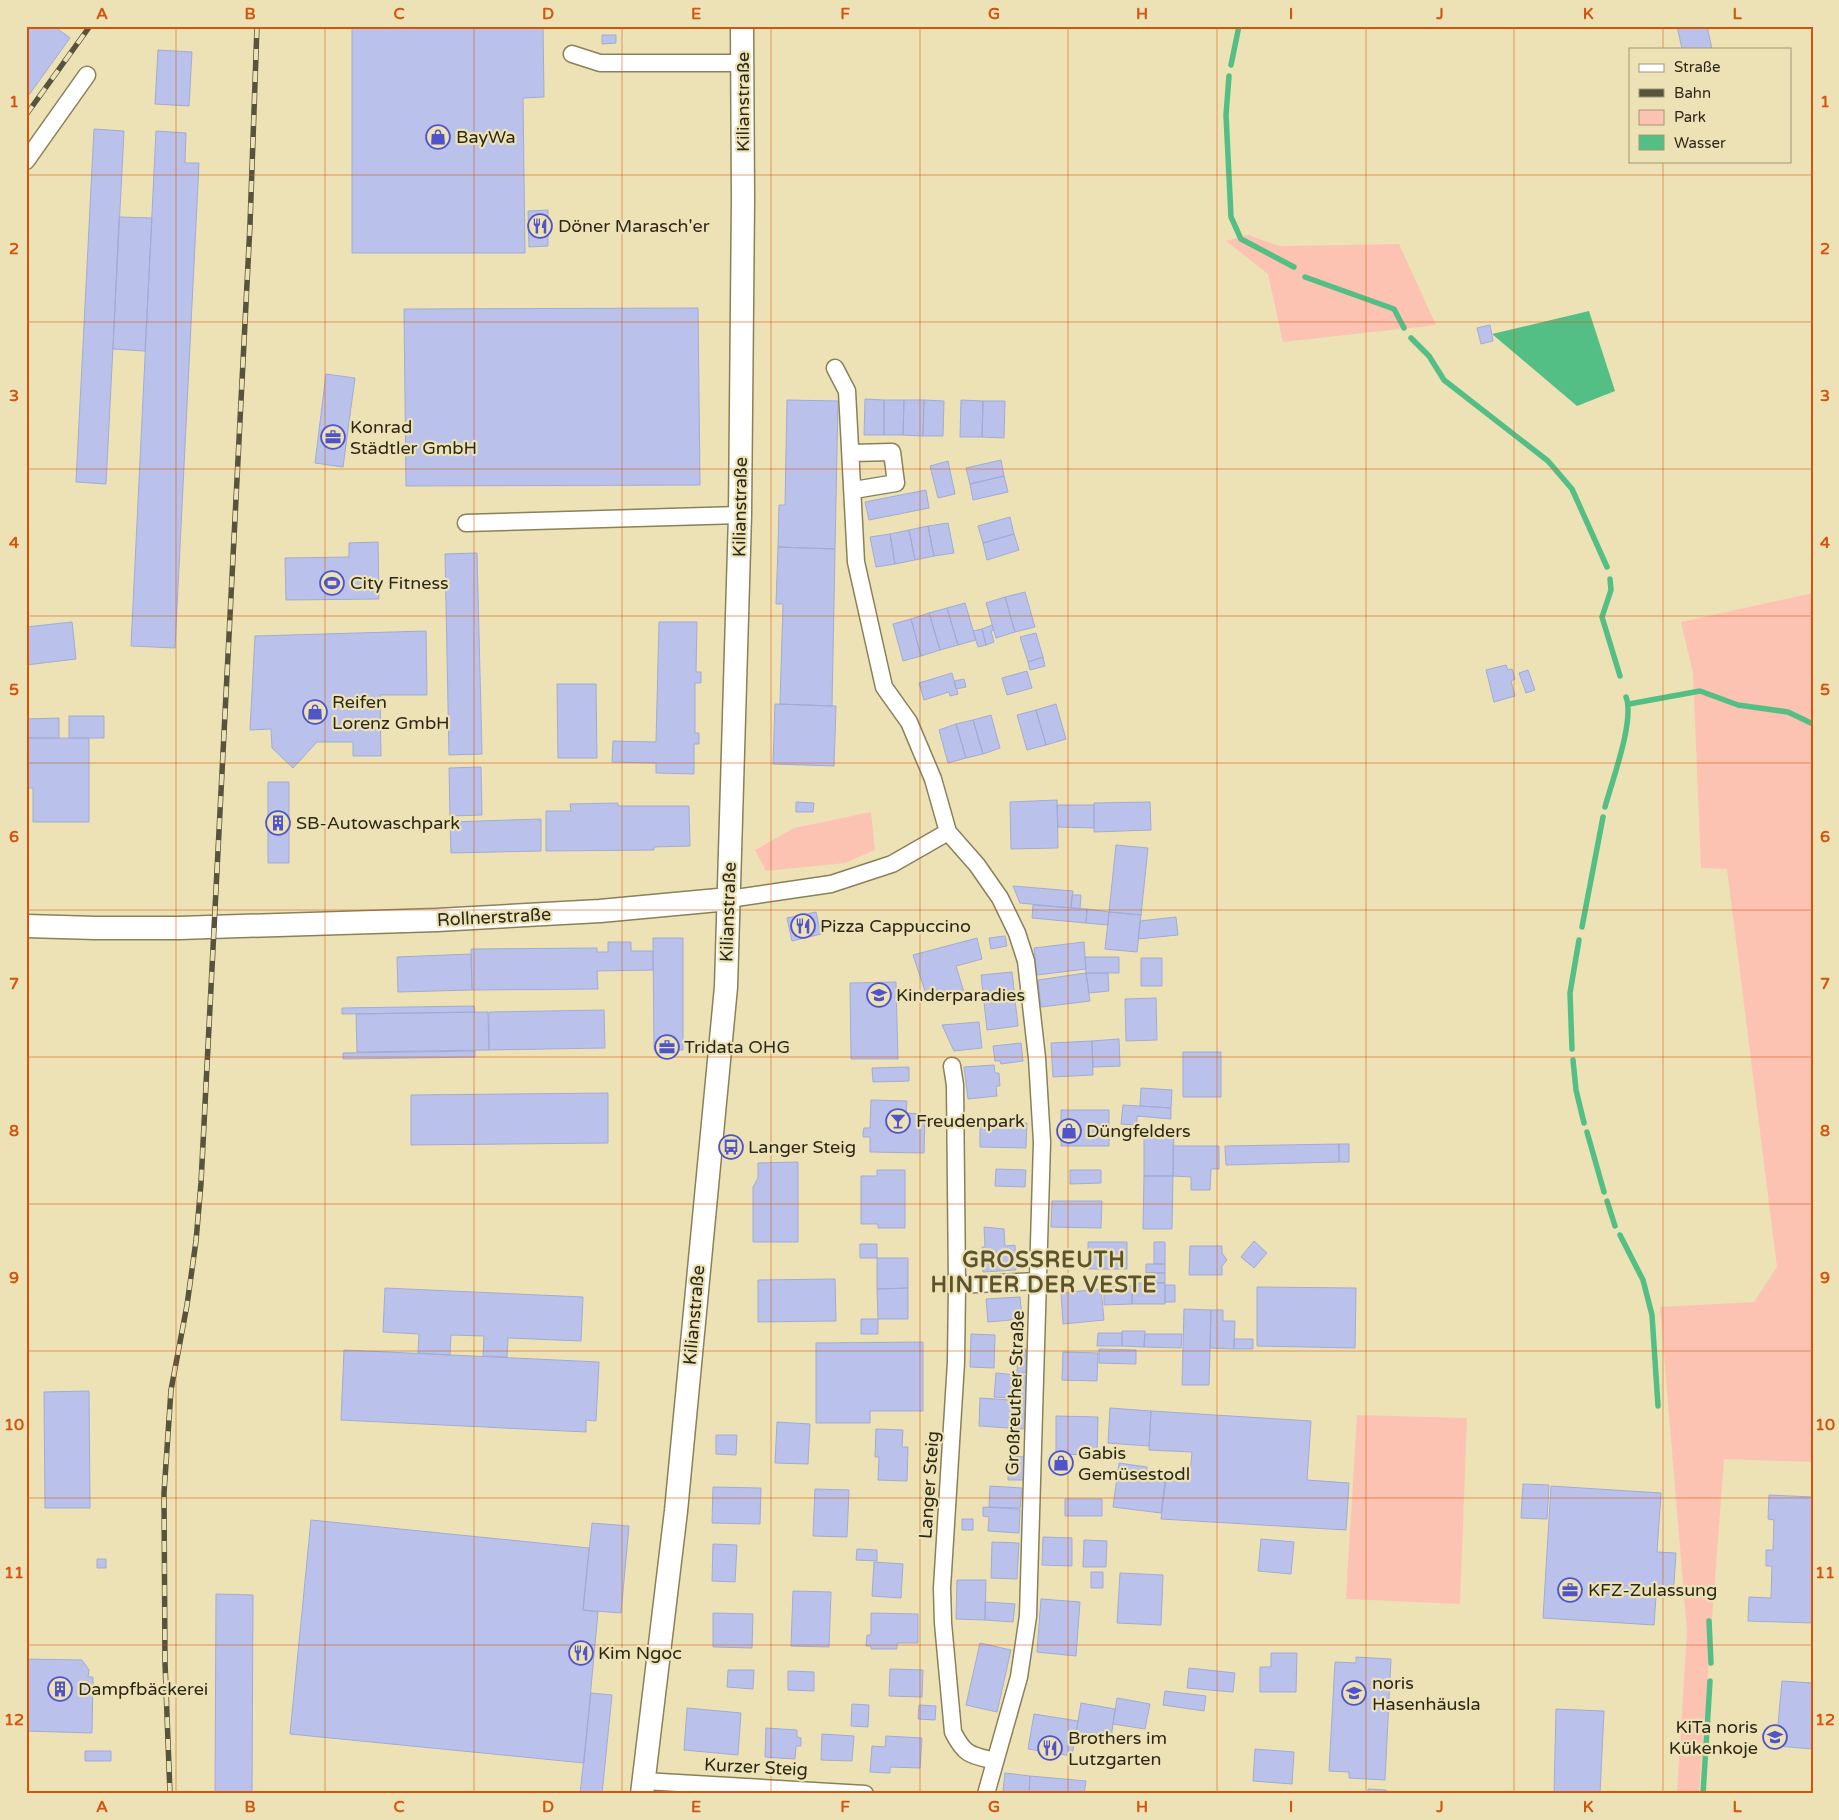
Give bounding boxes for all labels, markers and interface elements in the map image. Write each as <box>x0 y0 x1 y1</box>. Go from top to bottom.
text: A <box>96 4 108 24</box>
text: B <box>244 4 256 24</box>
text: C <box>393 4 405 24</box>
text: D <box>542 4 554 24</box>
text: E <box>691 4 701 24</box>
text: F <box>840 4 850 24</box>
text: G <box>988 4 1000 24</box>
text: H <box>1136 4 1148 24</box>
text: I <box>1289 4 1293 24</box>
text: J <box>1435 4 1444 24</box>
text: K <box>1583 4 1594 24</box>
text: L <box>1732 4 1742 24</box>
legend <box>1629 48 1792 162</box>
street label: Kilianstraße <box>732 52 754 152</box>
text: Straße <box>1674 58 1720 76</box>
text: Bahn <box>1674 84 1711 102</box>
text: 1 <box>9 92 19 112</box>
text: 1 <box>1820 92 1830 112</box>
text: Park <box>1674 108 1706 126</box>
shop icon: BayWa <box>425 124 451 150</box>
place label: BayWa <box>456 126 516 148</box>
text: Wasser <box>1674 134 1726 152</box>
restaurant icon: Döner Marasch'er <box>527 213 553 239</box>
place label: Döner Marasch'er <box>558 215 710 237</box>
text: 2 <box>9 239 19 259</box>
text: 2 <box>1820 239 1830 259</box>
text: 3 <box>9 386 19 406</box>
text: 3 <box>1820 386 1830 406</box>
place label: Konrad Städtler GmbH <box>350 416 477 459</box>
office icon: Konrad Städtler GmbH <box>320 424 346 450</box>
street label: Kilianstraße <box>728 457 752 557</box>
text: 4 <box>9 533 19 553</box>
text: 4 <box>1820 533 1830 553</box>
sports icon: City Fitness <box>319 570 345 596</box>
place label: City Fitness <box>350 572 449 594</box>
text: 5 <box>9 680 19 700</box>
text: 5 <box>1820 680 1830 700</box>
place label: Reifen Lorenz GmbH <box>332 691 450 734</box>
shop icon: Reifen Lorenz GmbH <box>302 699 328 725</box>
building icon: SB-Autowaschpark <box>265 810 291 836</box>
place label: SB-Autowaschpark <box>296 812 460 834</box>
text: 6 <box>9 827 19 847</box>
text: 6 <box>1820 827 1830 847</box>
street label: Kilianstraße <box>715 862 741 962</box>
street label: Rollnerstraße <box>436 903 552 931</box>
restaurant icon: Pizza Cappuccino <box>790 913 816 939</box>
place label: Pizza Cappuccino <box>820 915 971 937</box>
text: 7 <box>9 974 19 994</box>
text: 7 <box>1820 974 1830 994</box>
school or university icon: Kinderparadies <box>866 982 892 1008</box>
place label: Kinderparadies <box>896 984 1025 1006</box>
office icon: Tridata OHG <box>654 1034 680 1060</box>
place label: Tridata OHG <box>684 1036 790 1058</box>
bar icon: Freudenpark <box>885 1108 911 1134</box>
place label: Freudenpark <box>916 1110 1025 1132</box>
shop icon: Düngfelders <box>1056 1118 1082 1144</box>
place label: Düngfelders <box>1086 1120 1191 1142</box>
text: 8 <box>9 1121 19 1141</box>
text: 8 <box>1820 1121 1830 1141</box>
bus stop icon: Langer Steig <box>718 1134 744 1160</box>
place label: Langer Steig <box>748 1136 856 1158</box>
district label: GROSSREUTH HINTER DER VESTE <box>931 1247 1157 1298</box>
street label: Kilianstraße <box>679 1264 709 1366</box>
text: 9 <box>9 1268 19 1288</box>
text: 9 <box>1820 1268 1830 1288</box>
street label: Großreuther Straße <box>1001 1310 1029 1476</box>
text: 10 <box>4 1415 24 1435</box>
text: 10 <box>1815 1415 1835 1435</box>
street label: Langer Steig <box>914 1430 944 1540</box>
place label: Gabis Gemüsestodl <box>1078 1442 1190 1485</box>
shop icon: Gabis Gemüsestodl <box>1048 1450 1074 1476</box>
text: 11 <box>4 1563 24 1583</box>
text: 11 <box>1815 1563 1835 1583</box>
office icon: KFZ-Zulassung <box>1557 1577 1583 1603</box>
place label: KFZ-Zulassung <box>1588 1579 1717 1601</box>
restaurant icon: Kim Ngoc <box>568 1640 594 1666</box>
place label: Kim Ngoc <box>598 1642 682 1664</box>
place label: noris Hasenhäusla <box>1372 1672 1481 1715</box>
building icon: Dampfbäckerei <box>47 1676 73 1702</box>
place label: Dampfbäckerei <box>78 1678 208 1700</box>
school or university icon: noris Hasenhäusla <box>1341 1680 1367 1706</box>
text: 12 <box>4 1710 24 1730</box>
text: 12 <box>1815 1710 1835 1730</box>
place label: KiTa noris Kükenkoje <box>1669 1716 1758 1759</box>
school or university icon: KiTa noris Kükenkoje <box>1762 1724 1788 1750</box>
place label: Brothers im Lutzgarten <box>1068 1727 1167 1770</box>
restaurant icon: Brothers im Lutzgarten <box>1037 1735 1063 1761</box>
street label: Kurzer Steig <box>703 1753 809 1781</box>
text: A <box>96 1797 108 1817</box>
text: B <box>244 1797 256 1817</box>
text: C <box>393 1797 405 1817</box>
text: D <box>542 1797 554 1817</box>
text: E <box>691 1797 701 1817</box>
text: F <box>840 1797 850 1817</box>
text: G <box>988 1797 1000 1817</box>
text: H <box>1136 1797 1148 1817</box>
text: I <box>1289 1797 1293 1817</box>
text: J <box>1435 1797 1444 1817</box>
text: K <box>1583 1797 1594 1817</box>
text: L <box>1732 1797 1742 1817</box>

